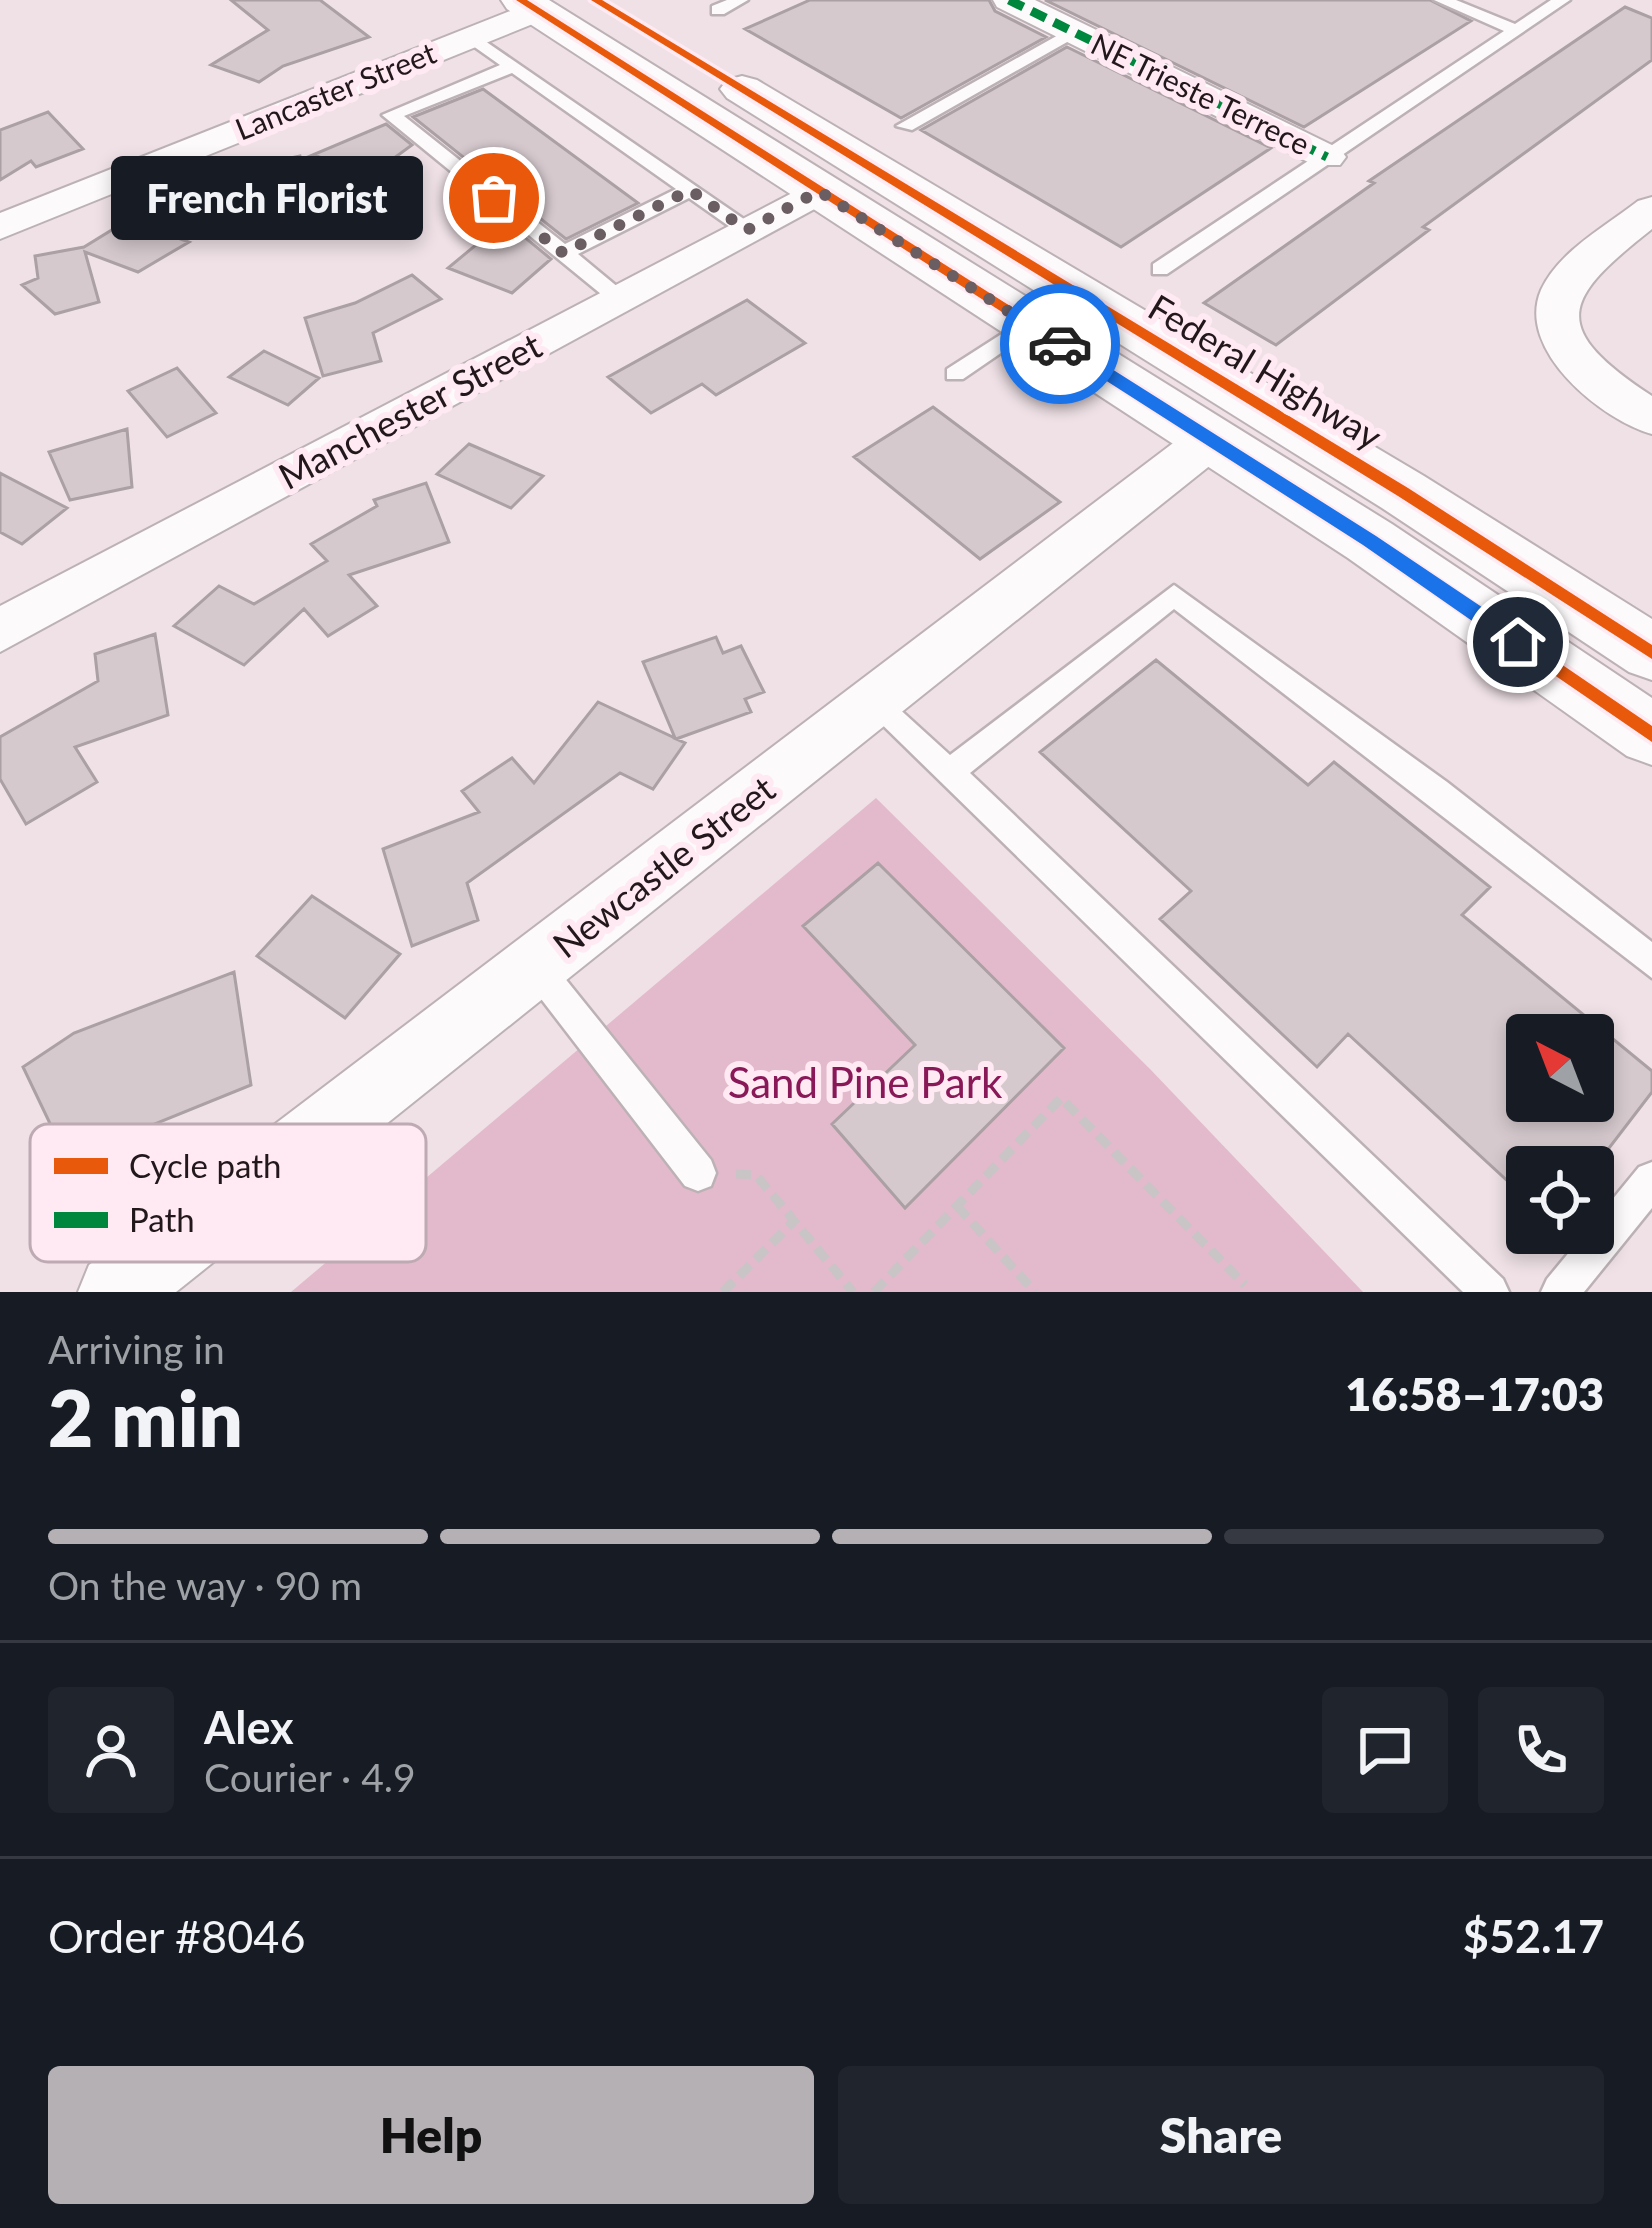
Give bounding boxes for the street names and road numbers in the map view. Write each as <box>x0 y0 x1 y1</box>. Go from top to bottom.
street label: NE Trieste Terrece <box>1086 25 1316 162</box>
street label: Lancaster Street <box>230 34 441 147</box>
street label: Federal Highway <box>1141 284 1390 458</box>
street label: Manchester Street <box>271 322 548 498</box>
street label: Newcastle Street <box>544 766 783 966</box>

